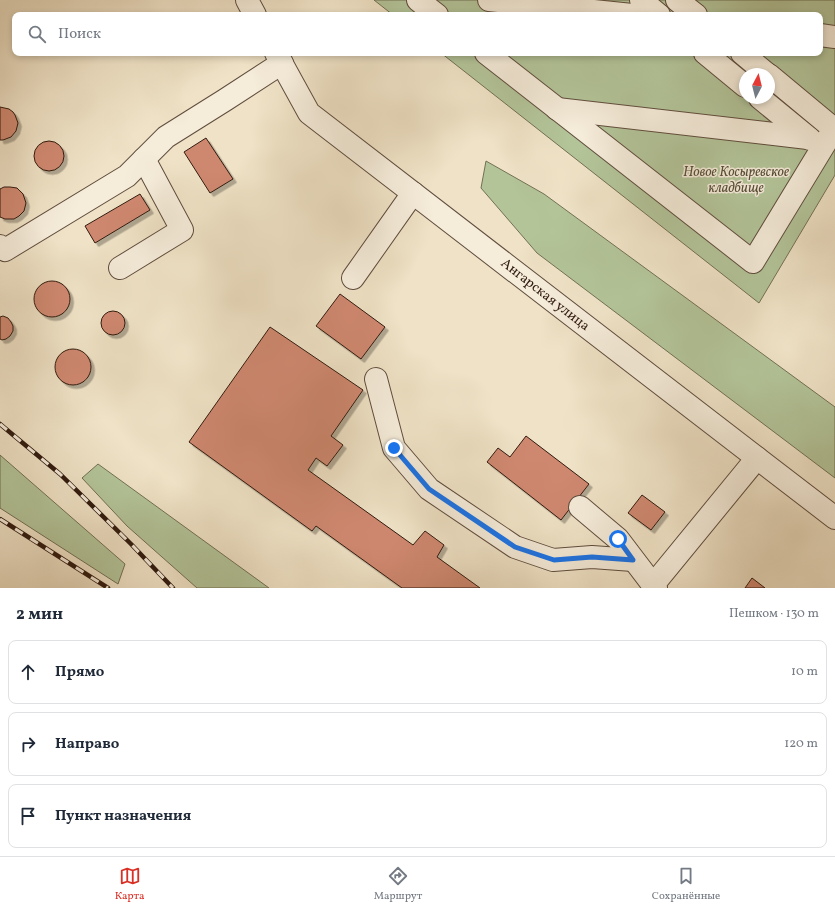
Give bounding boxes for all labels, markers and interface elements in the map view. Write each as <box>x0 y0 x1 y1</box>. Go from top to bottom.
search box <box>12 12 823 56</box>
icon: search <box>26 23 48 45</box>
text: Поиск <box>58 24 101 45</box>
north arrow <box>739 68 775 104</box>
park label: Новое Косыревское кладбище <box>683 163 789 198</box>
street label: Ангарская улица <box>496 254 594 336</box>
route end <box>385 439 403 457</box>
route start <box>609 530 627 548</box>
text: 2 мин <box>16 603 63 626</box>
text: Пешком · 130 m <box>729 605 819 623</box>
icon: ahead <box>17 661 39 683</box>
text: Прямо <box>55 662 104 683</box>
text: 10 m <box>791 663 818 681</box>
icon: right <box>17 733 39 755</box>
text: Направо <box>55 734 119 755</box>
text: 120 m <box>784 735 818 753</box>
icon: arrive <box>17 805 39 827</box>
text: Пункт назначения <box>55 806 191 827</box>
tab: Карта <box>115 865 145 904</box>
tab: Маршрут <box>374 865 422 904</box>
tab: Сохранённые <box>652 865 720 904</box>

